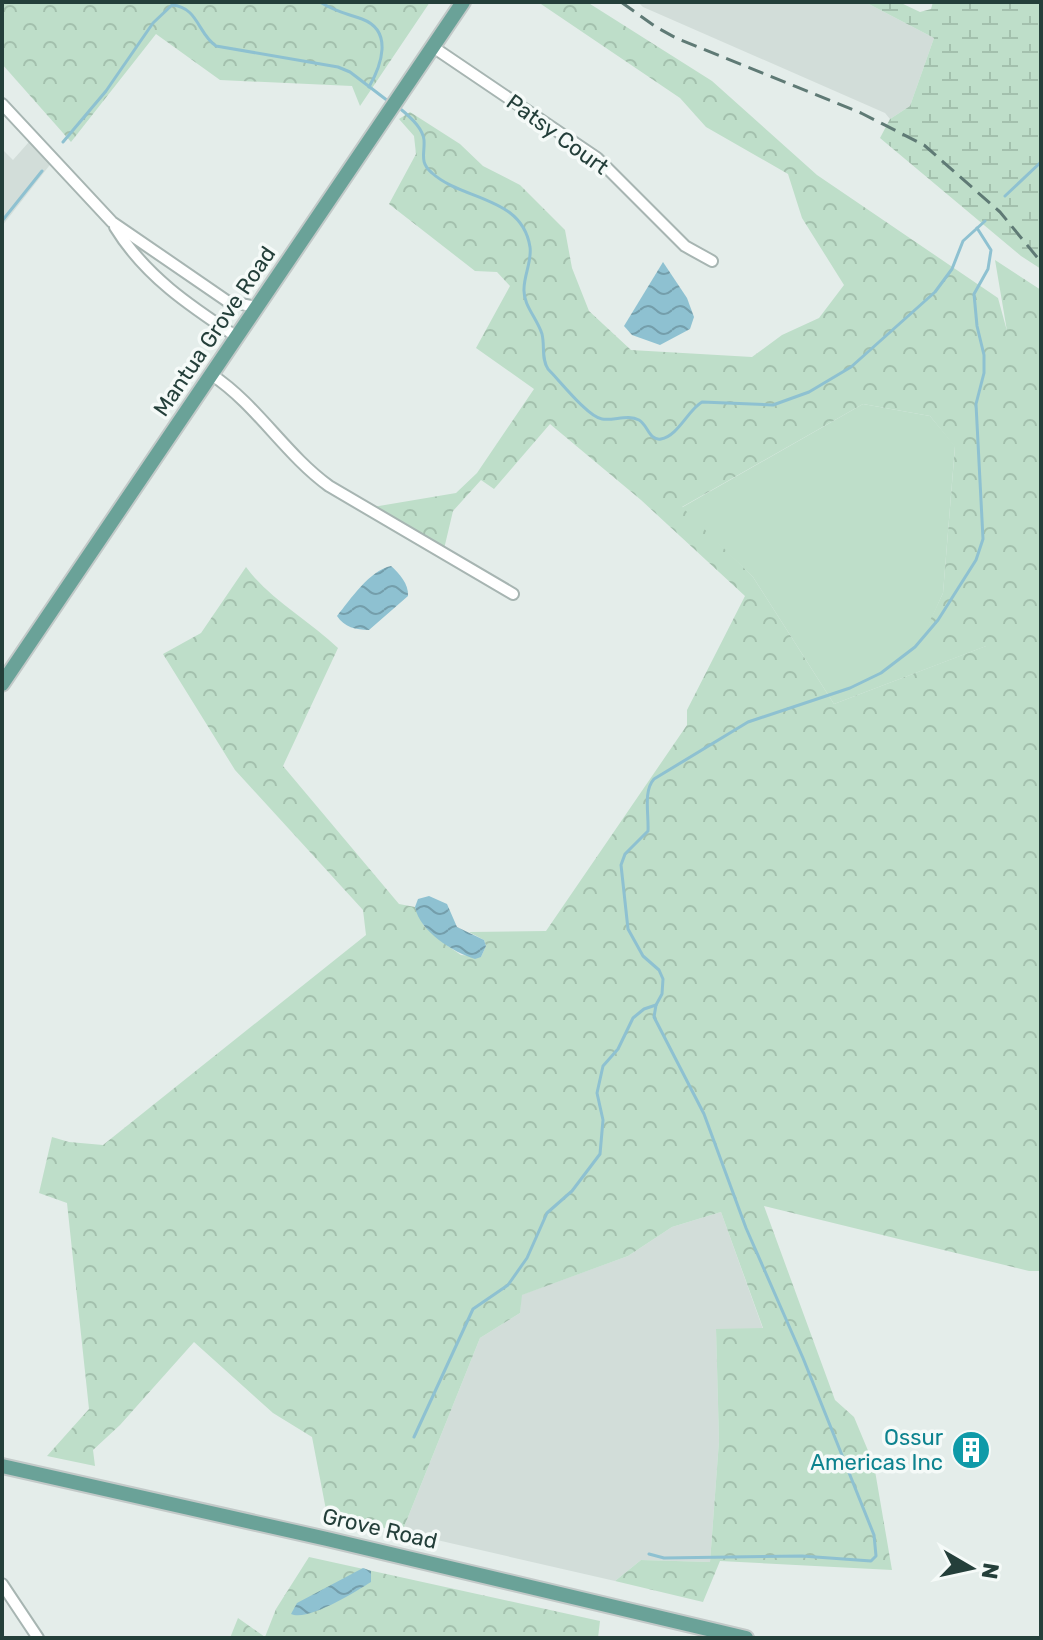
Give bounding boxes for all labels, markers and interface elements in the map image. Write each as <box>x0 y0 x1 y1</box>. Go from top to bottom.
street label: Patsy Court <box>501 88 614 181</box>
street label: Mantua Grove Road <box>148 241 281 421</box>
place label: Ossur Americas Inc <box>810 1424 944 1476</box>
building icon: Ossur Americas Inc <box>950 1429 992 1471</box>
street label: Grove Road <box>320 1502 440 1555</box>
north arrow <box>931 1528 1011 1608</box>
text: N <box>976 1561 1005 1581</box>

